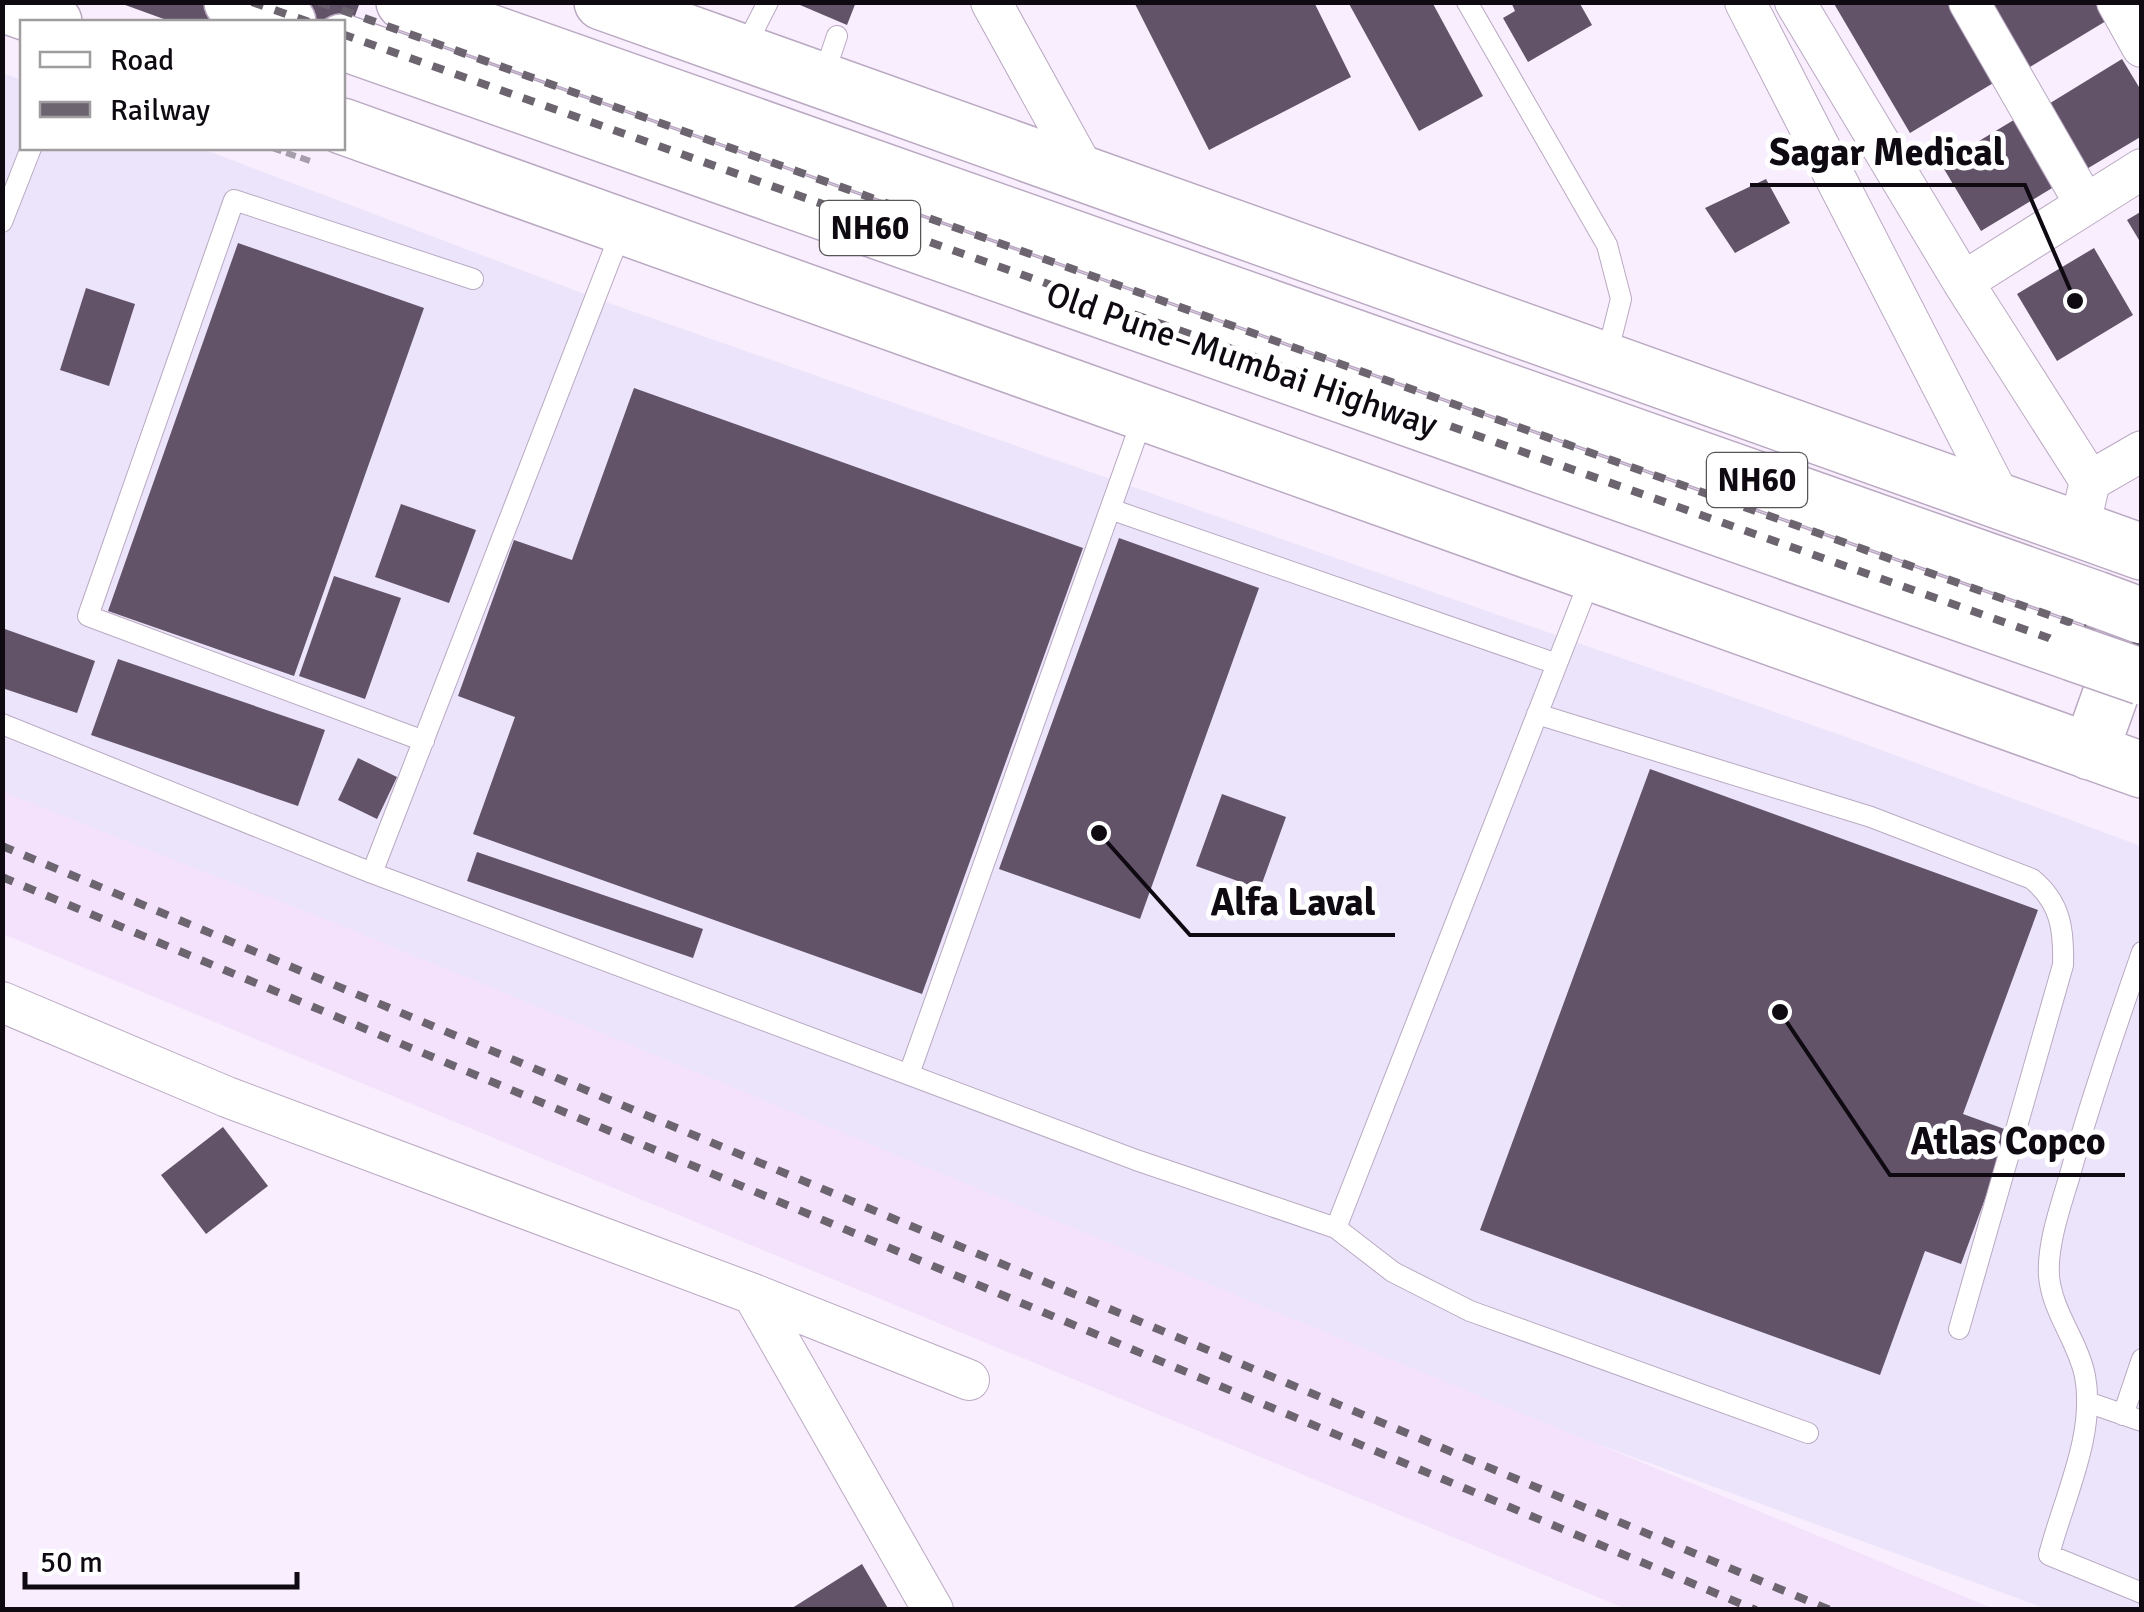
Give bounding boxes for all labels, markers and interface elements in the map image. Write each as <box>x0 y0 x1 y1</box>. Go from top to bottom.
legend <box>20 20 345 150</box>
text: Road <box>110 42 174 79</box>
text: Railway <box>110 92 210 129</box>
callout: Sagar Medical <box>1750 117 2025 185</box>
text: Sagar Medical <box>1769 129 2005 176</box>
road number: NH60 <box>820 201 920 255</box>
street label: Old Pune–Mumbai Highway <box>1041 272 1443 447</box>
road number: NH60 <box>1707 453 1807 507</box>
callout: Alfa Laval <box>1190 867 1395 935</box>
text: Alfa Laval <box>1210 879 1376 926</box>
callout: Atlas Copco <box>1890 1107 2125 1175</box>
text: Atlas Copco <box>1910 1118 2106 1165</box>
scale bar <box>25 1527 298 1589</box>
text: 50 m <box>40 1544 103 1581</box>

